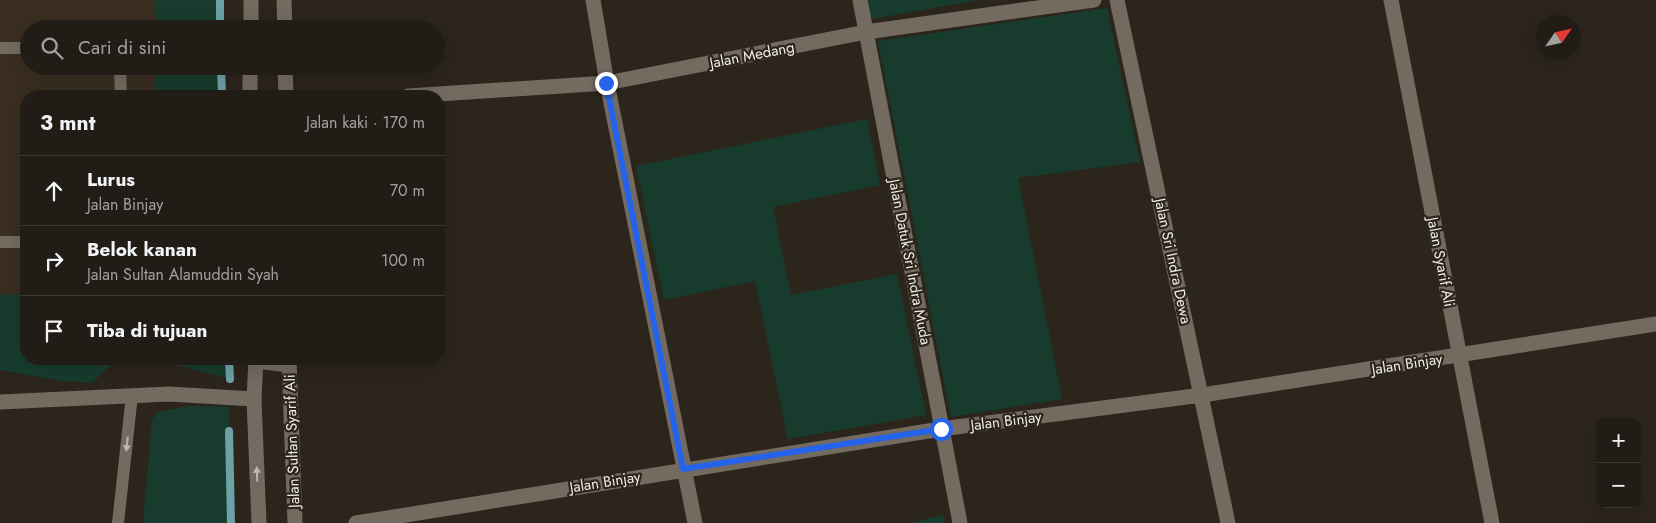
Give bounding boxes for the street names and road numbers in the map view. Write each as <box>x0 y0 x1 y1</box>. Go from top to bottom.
street label: Jalan Medang <box>706 36 796 74</box>
street label: Jalan Datuk Sri Indra Muda <box>883 175 937 347</box>
street label: Jalan Sri Indra Dewa <box>1149 194 1197 326</box>
street label: Jalan Syarif Ali <box>1421 213 1460 309</box>
street label: Jalan Binjay <box>1368 347 1444 381</box>
street label: Jalan Sultan Syarif Ali <box>279 374 305 510</box>
street label: Jalan Binjay <box>967 406 1043 437</box>
street label: Jalan Binjay <box>566 465 642 499</box>

